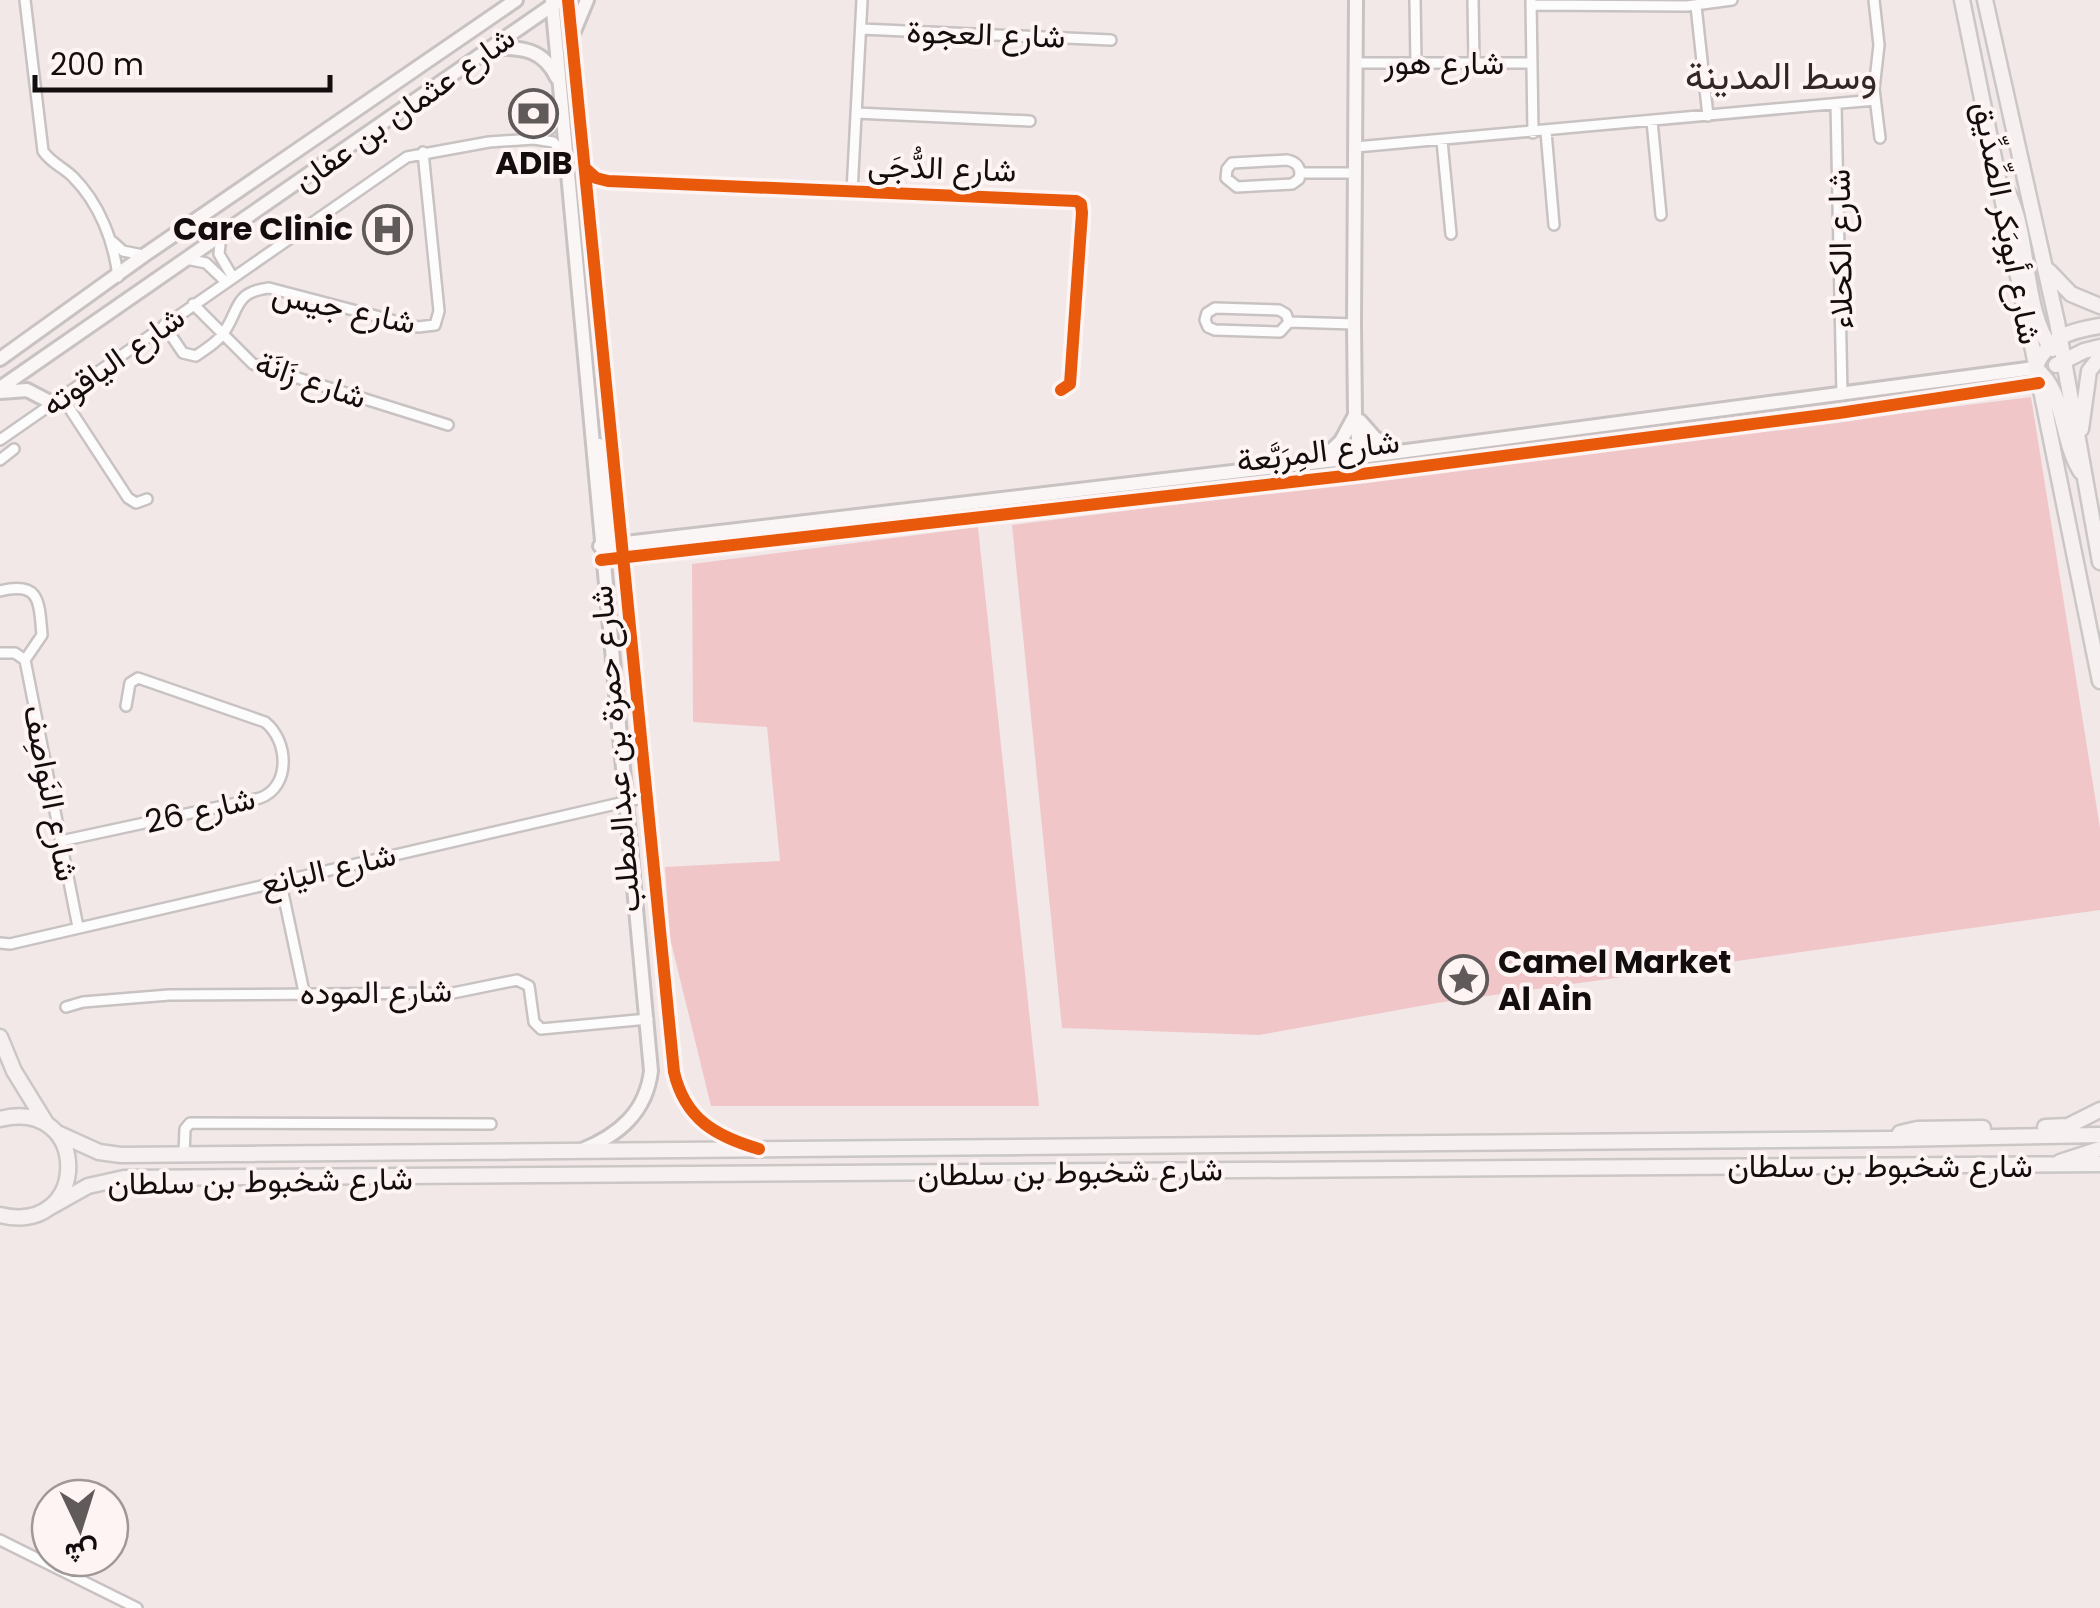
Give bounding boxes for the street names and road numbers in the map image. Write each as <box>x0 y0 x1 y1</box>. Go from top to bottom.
street label: شارع العجوة <box>906 8 1066 59</box>
street label: شارع عثمان بن عفان <box>284 15 524 202</box>
street label: شارع هور <box>1383 40 1504 85</box>
street label: شارع أبوبَكر الصِّدِّيق <box>1962 98 2053 348</box>
street label: شارع الدُّجَى <box>867 142 1017 193</box>
street label: شارع الكحلاء <box>1816 169 1863 329</box>
street label: شارع جيس <box>268 270 420 345</box>
street label: شارع الياقوته <box>32 295 193 427</box>
street label: شارع زَانَة <box>250 340 373 419</box>
street label: شارع المِرَبَّعة <box>1234 418 1402 483</box>
street label: شارع حمزة بن عبدالمطلب <box>578 584 651 915</box>
street label: شارع النَواصِف <box>12 701 91 885</box>
street label: شارع 26 <box>140 775 259 844</box>
street label: شارع اليانع <box>256 831 400 906</box>
street label: شارع الموده <box>299 968 453 1015</box>
street label: شارع شخبوط بن سلطان <box>1727 1143 2033 1188</box>
street label: شارع شخبوط بن سلطان <box>917 1146 1223 1197</box>
street label: شارع شخبوط بن سلطان <box>107 1155 413 1206</box>

